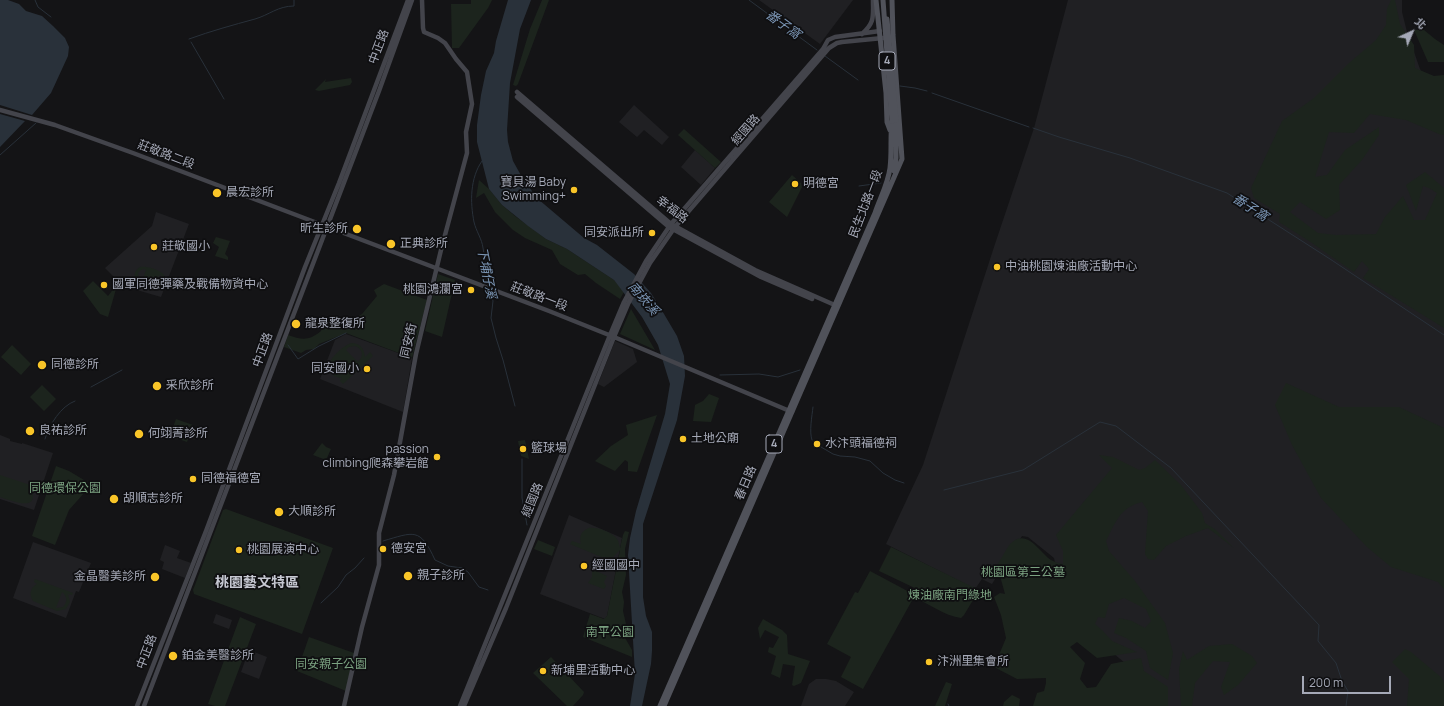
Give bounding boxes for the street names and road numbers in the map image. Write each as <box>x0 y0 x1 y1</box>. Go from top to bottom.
street label: 中正路 <box>366 28 392 66</box>
road number: 4 <box>879 52 895 70</box>
street label: 經國路 <box>729 112 763 148</box>
street label: 莊敬路二段 <box>135 138 197 172</box>
street label: 民生北路一段 <box>846 168 886 240</box>
street label: 幸福路 <box>653 193 691 227</box>
street label: 莊敬路一段 <box>508 280 570 314</box>
street label: 同安街 <box>398 322 420 360</box>
street label: 中正路 <box>250 331 276 369</box>
road number: 4 <box>766 435 782 453</box>
street label: 春日路 <box>732 464 760 502</box>
street label: 經國路 <box>520 481 546 519</box>
street label: 中正路 <box>134 633 160 671</box>

